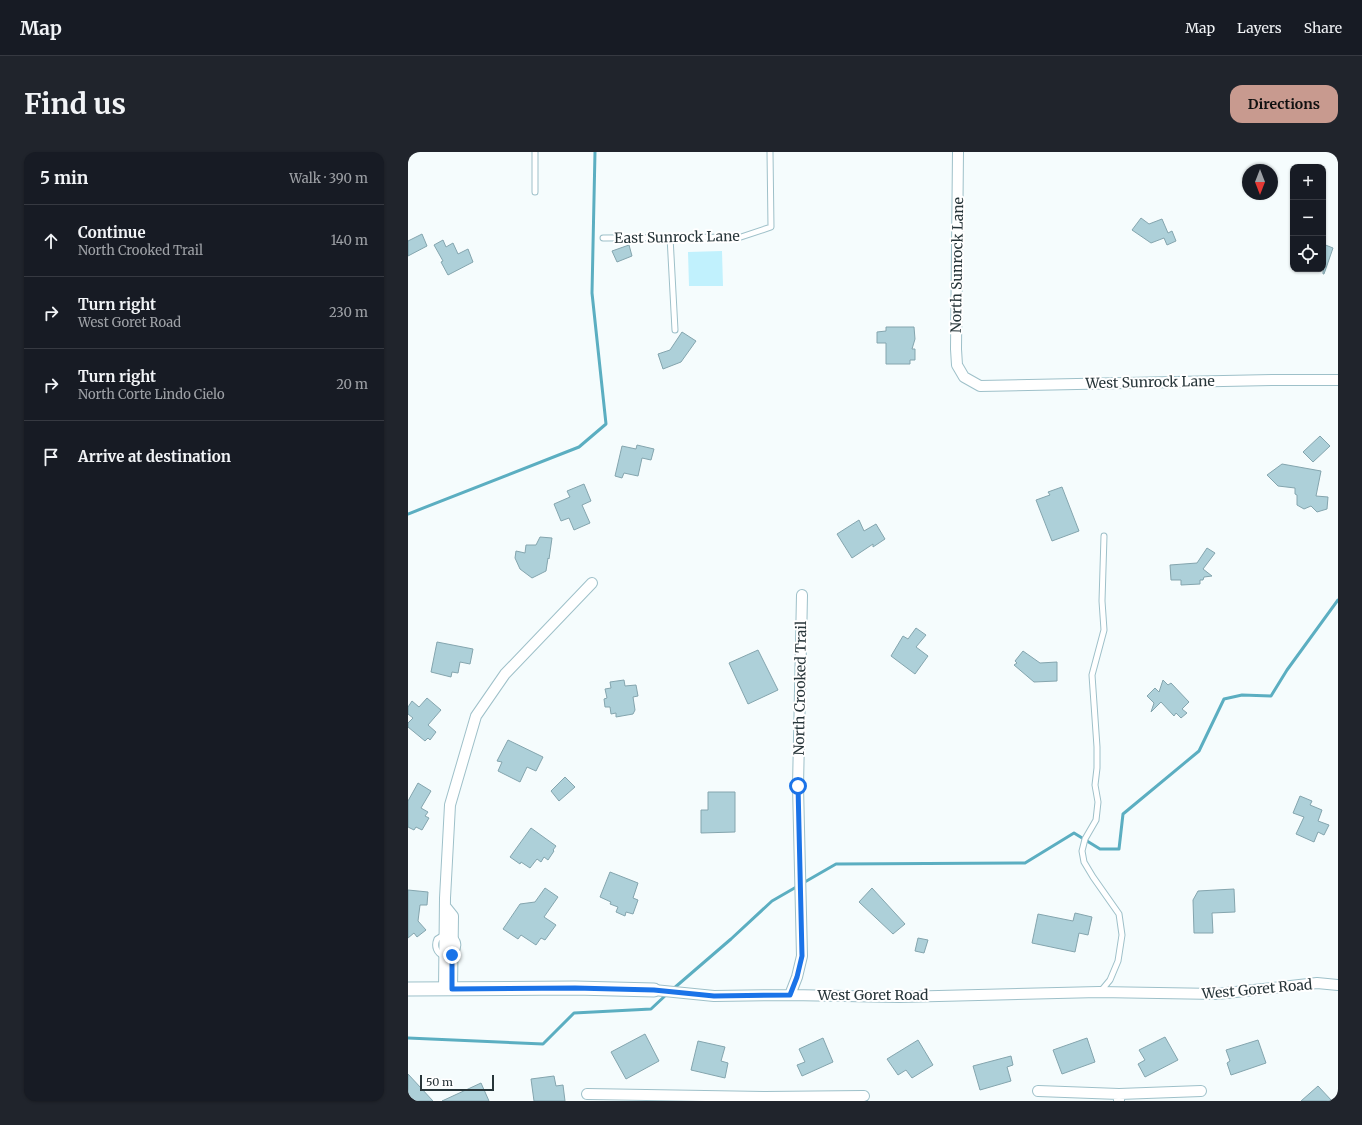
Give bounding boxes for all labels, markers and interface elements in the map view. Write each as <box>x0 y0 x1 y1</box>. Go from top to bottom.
text: Map <box>20 16 62 40</box>
text: Map <box>1185 19 1215 37</box>
text: Layers <box>1237 19 1282 37</box>
text: Share <box>1304 19 1342 37</box>
button: Directions <box>1230 85 1338 123</box>
text: Find us <box>24 86 126 122</box>
north arrow <box>1242 164 1278 200</box>
map controls <box>1290 164 1326 272</box>
button: + <box>1290 164 1326 200</box>
text: 5 min <box>40 167 88 189</box>
text: Walk · 390 m <box>289 170 368 187</box>
street label: North Sunrock Lane <box>947 197 967 333</box>
button: − <box>1290 200 1326 236</box>
text: Continue <box>78 223 146 242</box>
street label: East Sunrock Lane <box>614 227 740 247</box>
icon: ahead <box>40 230 62 252</box>
text: 140 m <box>331 232 368 249</box>
button: locate <box>1290 236 1326 272</box>
text: North Crooked Trail <box>78 242 203 259</box>
text: Turn right <box>78 295 156 314</box>
icon: right <box>40 302 62 324</box>
text: 230 m <box>329 304 368 321</box>
text: West Goret Road <box>78 314 181 331</box>
text: Turn right <box>78 367 156 386</box>
street label: West Sunrock Lane <box>1084 372 1215 392</box>
icon: right <box>40 374 62 396</box>
text: 20 m <box>336 376 368 393</box>
text: North Corte Lindo Cielo <box>78 386 225 403</box>
icon: arrive <box>40 446 62 468</box>
text: Arrive at destination <box>78 447 231 466</box>
street label: North Crooked Trail <box>790 620 810 755</box>
route start <box>789 777 807 795</box>
route end <box>443 946 461 964</box>
street label: West Goret Road <box>1200 975 1314 1003</box>
street label: West Goret Road <box>816 986 929 1004</box>
scale bar <box>420 1073 494 1092</box>
text: 50 m <box>426 1075 453 1089</box>

